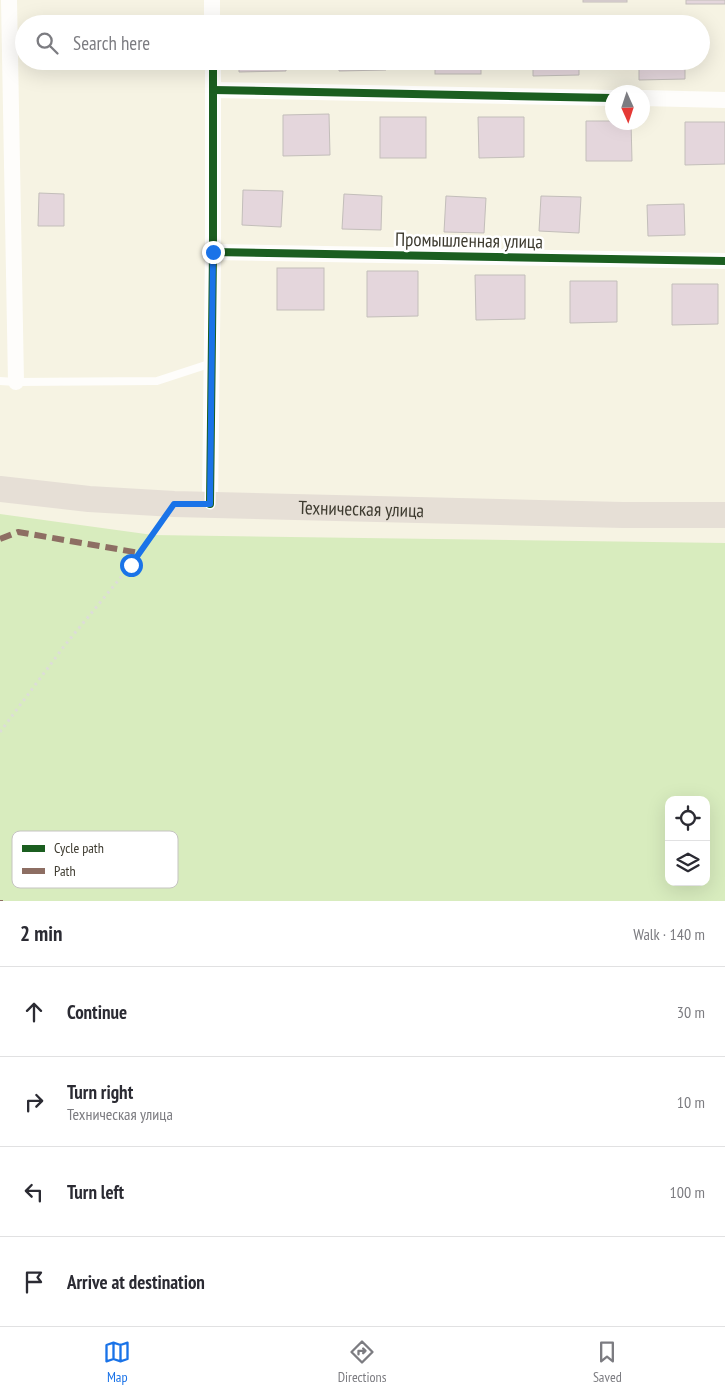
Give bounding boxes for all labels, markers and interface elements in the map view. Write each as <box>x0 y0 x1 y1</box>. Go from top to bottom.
search box <box>15 15 710 70</box>
icon: search <box>33 29 61 57</box>
text: Search here <box>73 31 150 55</box>
north arrow <box>605 85 650 130</box>
street label: Промышленная улица <box>395 227 543 253</box>
route end <box>202 241 225 264</box>
street label: Техническая улица <box>298 495 424 522</box>
route start <box>120 554 143 577</box>
map controls <box>665 796 710 886</box>
button: locate <box>665 796 710 841</box>
legend <box>12 831 178 888</box>
text: Cycle path <box>54 839 104 857</box>
button: layers <box>665 841 710 886</box>
text: Path <box>54 862 76 880</box>
text: 2 min <box>20 920 62 947</box>
text: Walk · 140 m <box>633 924 705 944</box>
icon: ahead <box>20 998 48 1026</box>
text: Continue <box>67 1000 127 1024</box>
text: 30 m <box>677 1002 705 1022</box>
text: Turn right <box>67 1080 133 1104</box>
icon: right <box>20 1088 48 1116</box>
text: 10 m <box>677 1092 705 1112</box>
text: Техническая улица <box>67 1104 173 1124</box>
icon: left <box>20 1178 48 1206</box>
text: Turn left <box>67 1180 124 1204</box>
text: 100 m <box>670 1182 705 1202</box>
icon: arrive <box>20 1268 48 1296</box>
text: Arrive at destination <box>67 1270 205 1294</box>
tab: Map <box>103 1338 131 1386</box>
tab: Directions <box>338 1338 386 1386</box>
tab: Saved <box>593 1338 622 1386</box>

